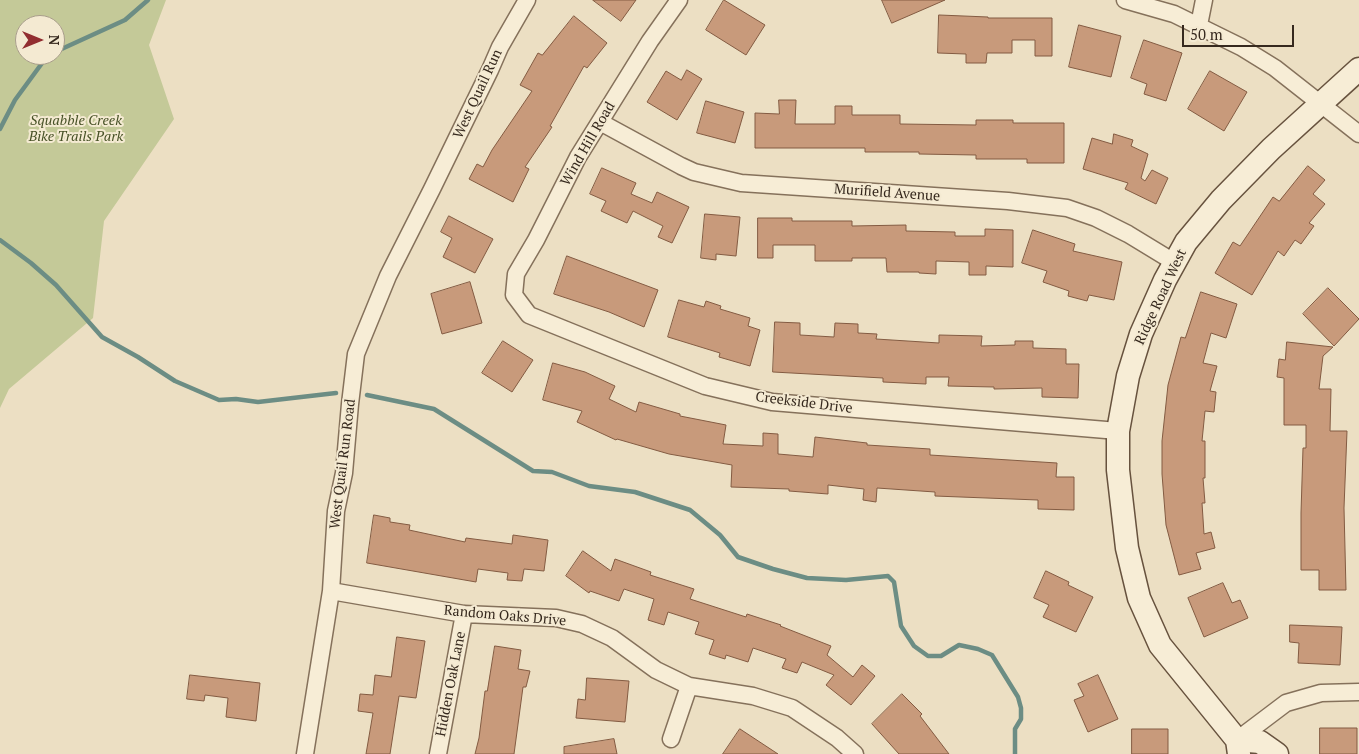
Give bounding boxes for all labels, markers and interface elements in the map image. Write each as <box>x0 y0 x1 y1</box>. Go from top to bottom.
north arrow <box>15 15 65 65</box>
scale bar <box>1184 15 1296 47</box>
text: 50 m <box>1190 24 1223 44</box>
text: N <box>45 35 64 45</box>
street label: West Quail Run <box>450 47 506 141</box>
street label: Wind Hill Road <box>557 99 619 189</box>
park label: Squabble Creek Bike Trails Park <box>29 113 123 146</box>
street label: Murifield Avenue <box>833 181 941 205</box>
street label: Ridge Road West <box>1131 246 1191 348</box>
street label: Creekside Drive <box>755 389 853 417</box>
street label: West Quail Run Road <box>327 398 359 530</box>
street label: Random Oaks Drive <box>443 602 567 630</box>
street label: Hidden Oak Lane <box>433 630 469 738</box>

